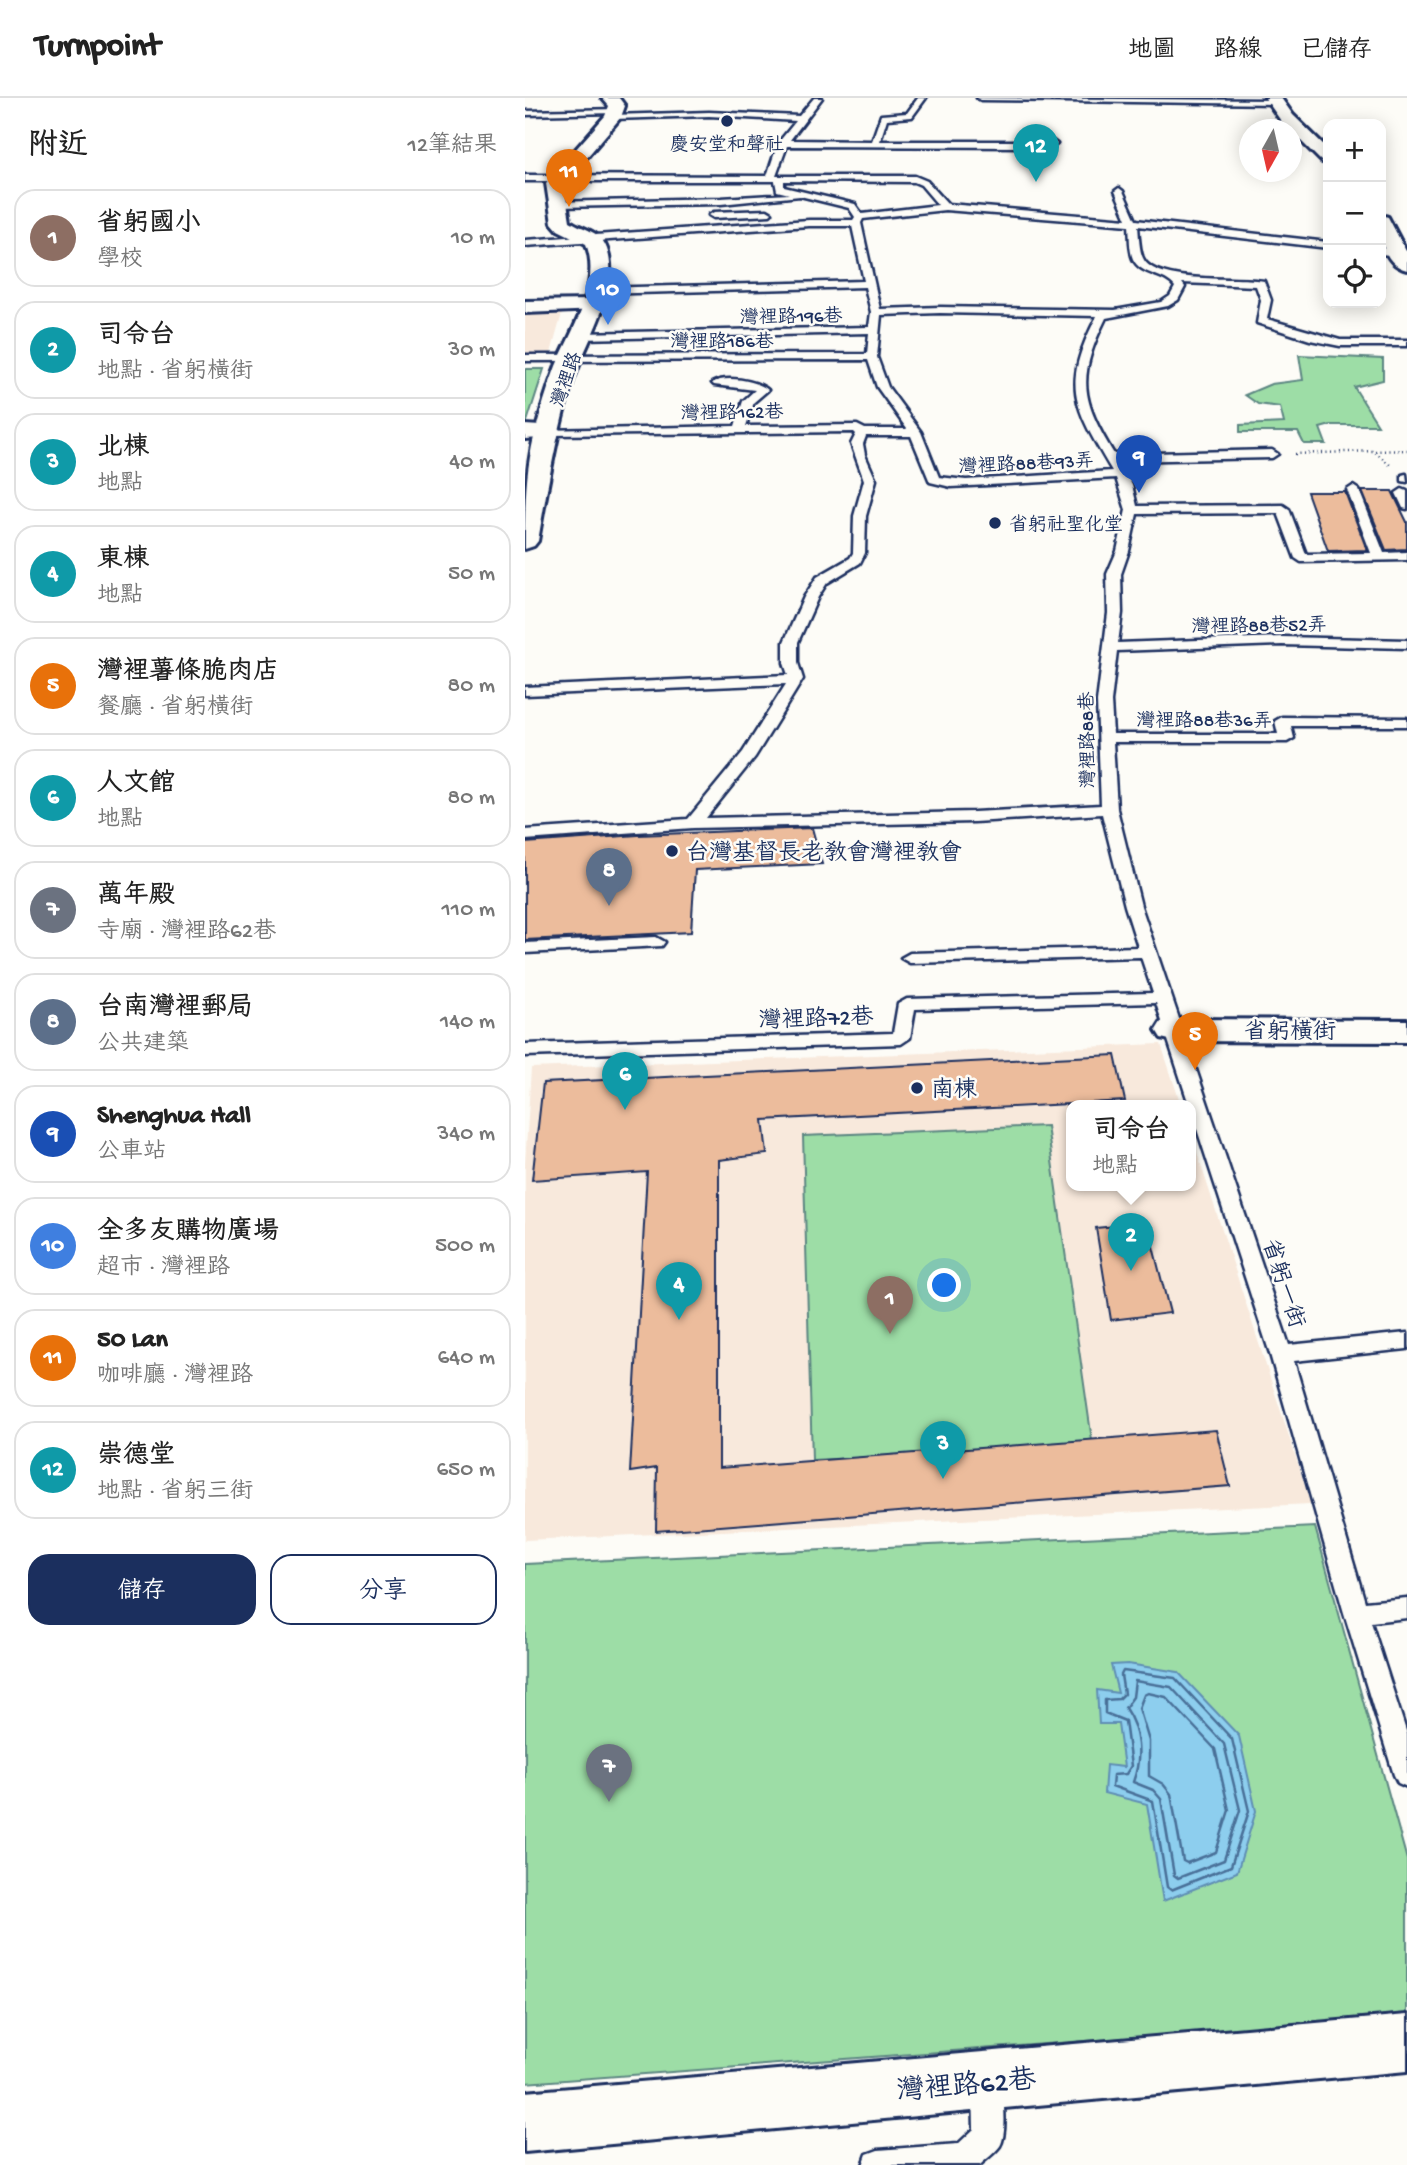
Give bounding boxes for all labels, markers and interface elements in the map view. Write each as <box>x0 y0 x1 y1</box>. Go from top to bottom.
text: Turnpoint <box>35 29 160 67</box>
text: 地圖 <box>1128 37 1176 66</box>
text: 路線 <box>1214 37 1262 66</box>
text: 已儲存 <box>1300 37 1372 66</box>
marker: 慶安堂和聲社 <box>719 113 735 129</box>
north arrow <box>1239 119 1302 182</box>
map controls <box>1323 119 1386 308</box>
button: + <box>1323 119 1386 182</box>
pin: 12 <box>1013 124 1059 182</box>
text: 附近 <box>28 130 88 165</box>
text: 12筆結果 <box>407 133 497 160</box>
place label: 慶安堂和聲社 <box>670 134 784 158</box>
pin: 11 <box>546 149 592 207</box>
button: − <box>1323 182 1386 245</box>
text: 省躬國小 <box>97 210 201 241</box>
text: 1 <box>48 225 58 252</box>
text: 10 m <box>451 225 495 252</box>
button: locate <box>1323 245 1386 308</box>
text: 學校 <box>97 247 143 274</box>
pin: 10 <box>585 267 631 325</box>
street label: 灣裡路196巷 <box>739 305 843 331</box>
text: 司令台 <box>97 322 175 353</box>
street label: 灣裡路186巷 <box>670 331 774 355</box>
text: 2 <box>47 337 59 364</box>
text: 30 m <box>448 337 495 364</box>
street label: 灣裡路 <box>547 349 588 411</box>
text: 地點 · 省躬橫街 <box>97 359 253 386</box>
street label: 灣裡路162巷 <box>681 401 784 427</box>
text: 北棟 <box>97 434 149 465</box>
pin: 9 <box>1116 435 1162 493</box>
text: 3 <box>47 449 59 476</box>
text: 40 m <box>449 449 495 476</box>
street label: 灣裡路88巷93弄 <box>958 449 1094 481</box>
text: 地點 <box>97 471 143 498</box>
place label: 省躬社聖化堂 <box>1009 514 1123 538</box>
marker: 省躬社聖化堂 <box>987 515 1003 531</box>
text: 東棟 <box>97 546 149 577</box>
text: 4 <box>48 561 58 588</box>
text: 50 m <box>448 561 495 588</box>
text: 地點 <box>97 583 143 610</box>
street label: 灣裡路88巷52弄 <box>1191 614 1327 640</box>
text: 灣裡薯條脆肉店 <box>97 658 279 689</box>
text: 5 <box>47 673 59 700</box>
text: 80 m <box>448 673 495 700</box>
street label: 灣裡路88巷 <box>1076 691 1102 789</box>
text: 餐廳 · 省躬橫街 <box>97 695 253 722</box>
street label: 灣裡路88巷36弄 <box>1136 710 1272 734</box>
text: 人文館 <box>97 770 175 801</box>
text: 6 <box>47 785 59 812</box>
text: 80 m <box>448 785 495 812</box>
text: 地點 <box>97 807 143 834</box>
place label: 台灣基督長老教會灣裡教會 <box>686 839 962 868</box>
marker: 台灣基督長老教會灣裡教會 <box>664 843 680 859</box>
pin: 8 <box>586 848 632 906</box>
text: 萬年殿 <box>97 882 175 913</box>
text: 7 <box>47 897 59 924</box>
text: 110 m <box>442 897 495 924</box>
text: 寺廟 · 灣裡路62巷 <box>97 919 276 946</box>
text: 台南灣裡郵局 <box>97 994 253 1025</box>
street label: 灣裡路72巷 <box>758 1004 875 1036</box>
text: 8 <box>47 1009 59 1036</box>
text: 140 m <box>440 1009 495 1036</box>
pin: 5 <box>1172 1012 1218 1070</box>
street label: 省躬橫街 <box>1244 1019 1336 1047</box>
text: 公共建築 <box>97 1031 189 1058</box>
pin: 6 <box>602 1052 648 1110</box>
place label: 南棟 <box>931 1077 977 1105</box>
marker: 南棟 <box>909 1080 925 1096</box>
popup <box>1066 1100 1196 1191</box>
text: Shenghua Hall <box>97 1102 251 1133</box>
text: 司令台 <box>1092 1117 1170 1148</box>
text: 9 <box>47 1121 59 1148</box>
text: 340 m <box>437 1121 495 1148</box>
text: 公車站 <box>97 1139 166 1166</box>
text: 地點 <box>1092 1154 1138 1181</box>
pin: 2 <box>1108 1213 1154 1271</box>
text: 全多友購物廣場 <box>97 1218 279 1249</box>
text: 10 <box>42 1233 64 1260</box>
text: 500 m <box>435 1233 495 1260</box>
street label: 省躬一街 <box>1255 1236 1310 1332</box>
text: 超市 · 灣裡路 <box>97 1255 230 1282</box>
pin: 4 <box>656 1262 702 1320</box>
your location <box>927 1268 961 1302</box>
pin: 1 <box>867 1276 913 1334</box>
text: 50 Lan <box>97 1326 168 1357</box>
text: 11 <box>44 1345 62 1372</box>
text: 640 m <box>438 1345 495 1372</box>
text: 咖啡廳 · 灣裡路 <box>97 1363 253 1390</box>
pin: 3 <box>920 1421 966 1479</box>
text: 崇德堂 <box>97 1442 175 1473</box>
text: 12 <box>43 1457 63 1484</box>
text: 650 m <box>436 1457 495 1484</box>
text: 地點 · 省躬三街 <box>97 1479 253 1506</box>
button: 儲存 <box>28 1554 256 1625</box>
button: 分享 <box>270 1554 497 1625</box>
pin: 7 <box>586 1744 632 1802</box>
street label: 灣裡路62巷 <box>895 2063 1039 2110</box>

